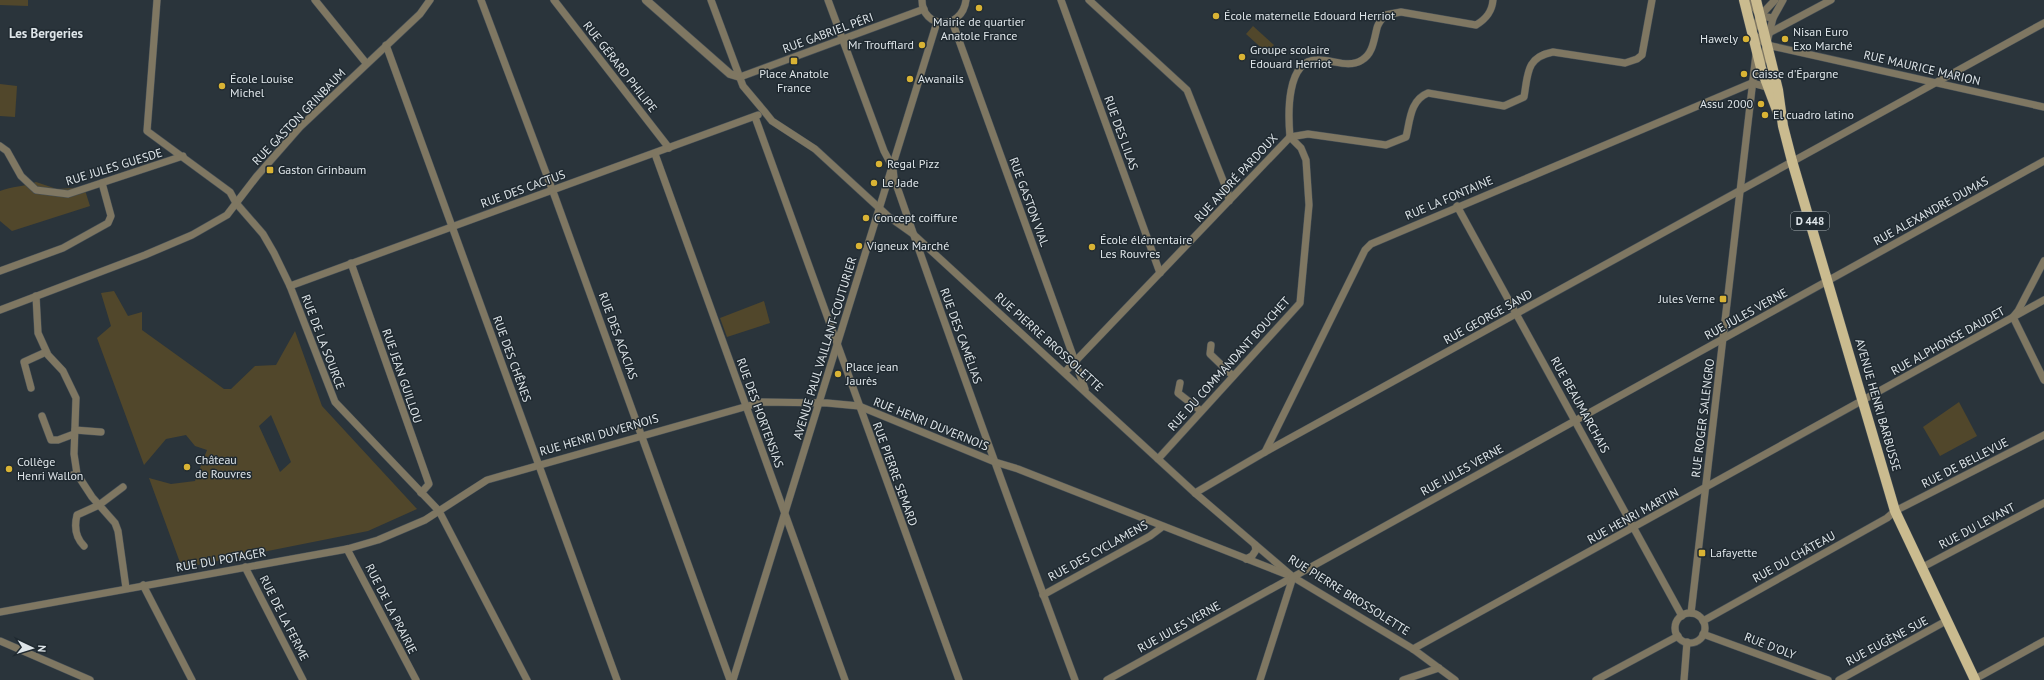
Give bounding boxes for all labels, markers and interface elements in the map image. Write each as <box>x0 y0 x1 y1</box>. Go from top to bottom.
marker: Mairie de quartier Anatole France <box>974 3 984 13</box>
place label: École maternelle Edouard Herriot <box>1224 8 1395 23</box>
street label: RUE GABRIEL PÉRI <box>780 9 875 56</box>
marker: École maternelle Edouard Herriot <box>1211 11 1221 21</box>
place label: Mairie de quartier Anatole France <box>933 14 1025 43</box>
street label: RUE GÉRARD PHILIPE <box>580 18 661 115</box>
place label: Nisan Euro Exo Marché <box>1793 24 1853 53</box>
district label: Les Bergeries <box>9 25 84 42</box>
place label: Hawely <box>1700 31 1738 46</box>
marker: Hawely <box>1741 34 1751 44</box>
marker: Nisan Euro Exo Marché <box>1780 34 1790 44</box>
place label: Mr Troufflard <box>848 37 914 52</box>
marker: Mr Troufflard <box>917 40 927 50</box>
place label: Groupe scolaire Edouard Herriot <box>1250 42 1332 71</box>
street label: RUE MAURICE MARION <box>1862 47 1982 88</box>
marker: Groupe scolaire Edouard Herriot <box>1237 52 1247 62</box>
marker: Place Anatole France <box>789 56 799 66</box>
street label: RUE GASTON GRINBAUM <box>249 65 349 168</box>
place label: Place Anatole France <box>759 66 829 95</box>
place label: Caisse d'Épargne <box>1752 66 1838 81</box>
marker: Caisse d'Épargne <box>1739 69 1749 79</box>
place label: École Louise Michel <box>230 71 294 100</box>
place label: Awanails <box>918 71 964 86</box>
marker: Awanails <box>905 74 915 84</box>
marker: École Louise Michel <box>217 81 227 91</box>
street label: RUE DES LILAS <box>1101 94 1142 172</box>
place label: Assu 2000 <box>1700 96 1753 111</box>
marker: Assu 2000 <box>1756 99 1766 109</box>
place label: El cuadro latino <box>1773 107 1854 122</box>
marker: El cuadro latino <box>1760 110 1770 120</box>
street label: RUE ANDRÉ PARDOUX <box>1191 130 1281 225</box>
street label: RUE JULES GUESDE <box>64 145 164 188</box>
street label: RUE GASTON VIAL <box>1006 155 1053 249</box>
place label: Regal Pizz <box>887 156 939 171</box>
marker: Regal Pizz <box>874 159 884 169</box>
place label: Gaston Grinbaum <box>278 162 366 177</box>
marker: Gaston Grinbaum <box>265 165 275 175</box>
street label: RUE DES CACTUS <box>478 166 567 211</box>
street label: RUE LA FONTAINE <box>1403 172 1495 223</box>
street label: RUE ALEXANDRE DUMAS <box>1871 173 1991 248</box>
place label: Le Jade <box>882 175 919 190</box>
marker: Le Jade <box>869 178 879 188</box>
place label: Concept coiffure <box>874 210 958 225</box>
road number: D 448 <box>1791 212 1829 230</box>
marker: Concept coiffure <box>861 213 871 223</box>
place label: École élémentaire Les Rouvres <box>1100 232 1192 261</box>
place label: Vigneux Marché <box>866 238 949 253</box>
marker: Vigneux Marché <box>854 241 864 251</box>
marker: École élémentaire Les Rouvres <box>1087 242 1097 252</box>
street label: AVENUE PAUL VAILLANT-COUTURIER <box>790 255 859 441</box>
street label: RUE JULES VERNE <box>1702 285 1790 343</box>
street label: RUE DES CAMÉLIAS <box>937 286 986 386</box>
street label: RUE GEORGE SAND <box>1441 286 1535 347</box>
street label: RUE PIERRE BROSSOLETTE <box>992 289 1107 394</box>
street label: RUE DES ACACIAS <box>596 290 641 382</box>
place label: Jules Verne <box>1658 291 1715 306</box>
street label: RUE DE LA SOURCE <box>298 292 348 391</box>
street label: RUE DU COMMANDANT BOUCHET <box>1164 293 1293 434</box>
marker: Jules Verne <box>1718 294 1728 304</box>
street label: RUE ALPHONSE DAUDET <box>1888 303 2008 378</box>
street label: RUE DES CHÊNES <box>490 314 535 404</box>
street label: RUE JEAN GUILLOU <box>379 327 426 425</box>
street label: AVENUE HENRI BARBUSSE <box>1852 337 1905 473</box>
street label: RUE BEAUMARCHAIS <box>1548 354 1613 456</box>
street label: RUE DES HORTENSIAS <box>734 356 787 470</box>
street label: RUE ROGER SALENGRO <box>1688 358 1717 478</box>
place label: Place jean Jaurès <box>845 359 898 388</box>
marker: Place jean Jaurès <box>833 369 843 379</box>
street label: RUE HENRI DUVERNOIS <box>871 394 991 454</box>
street label: RUE HENRI DUVERNOIS <box>538 410 660 459</box>
street label: RUE PIERRE SEMARD <box>870 420 921 528</box>
street label: RUE DE BELLEVUE <box>1919 434 2011 491</box>
street label: RUE JULES VERNE <box>1418 441 1506 499</box>
place label: Château de Rouvres <box>195 452 251 481</box>
place label: Collège Henri Wallon <box>17 454 83 483</box>
marker: Château de Rouvres <box>182 462 192 472</box>
marker: Collège Henri Wallon <box>4 464 14 474</box>
street label: RUE HENRI MARTIN <box>1584 484 1681 547</box>
street label: RUE DU LEVANT <box>1936 499 2018 552</box>
street label: RUE DES CYCLAMENS <box>1045 517 1150 584</box>
street label: RUE DU CHÂTEAU <box>1750 528 1838 586</box>
street label: RUE DU POTAGER <box>175 544 267 575</box>
place label: Lafayette <box>1710 545 1757 560</box>
marker: Lafayette <box>1697 548 1707 558</box>
street label: RUE PIERRE BROSSOLETTE <box>1286 551 1413 638</box>
street label: RUE DE LA PRAIRIE <box>362 561 421 656</box>
street label: RUE DE LA FERME <box>256 573 312 663</box>
street label: RUE JULES VERNE <box>1135 598 1223 656</box>
street label: RUE EUGÈNE SUE <box>1843 613 1930 669</box>
north arrow <box>12 628 52 668</box>
street label: RUE D'OLY <box>1742 629 1798 662</box>
text: N <box>35 645 49 653</box>

